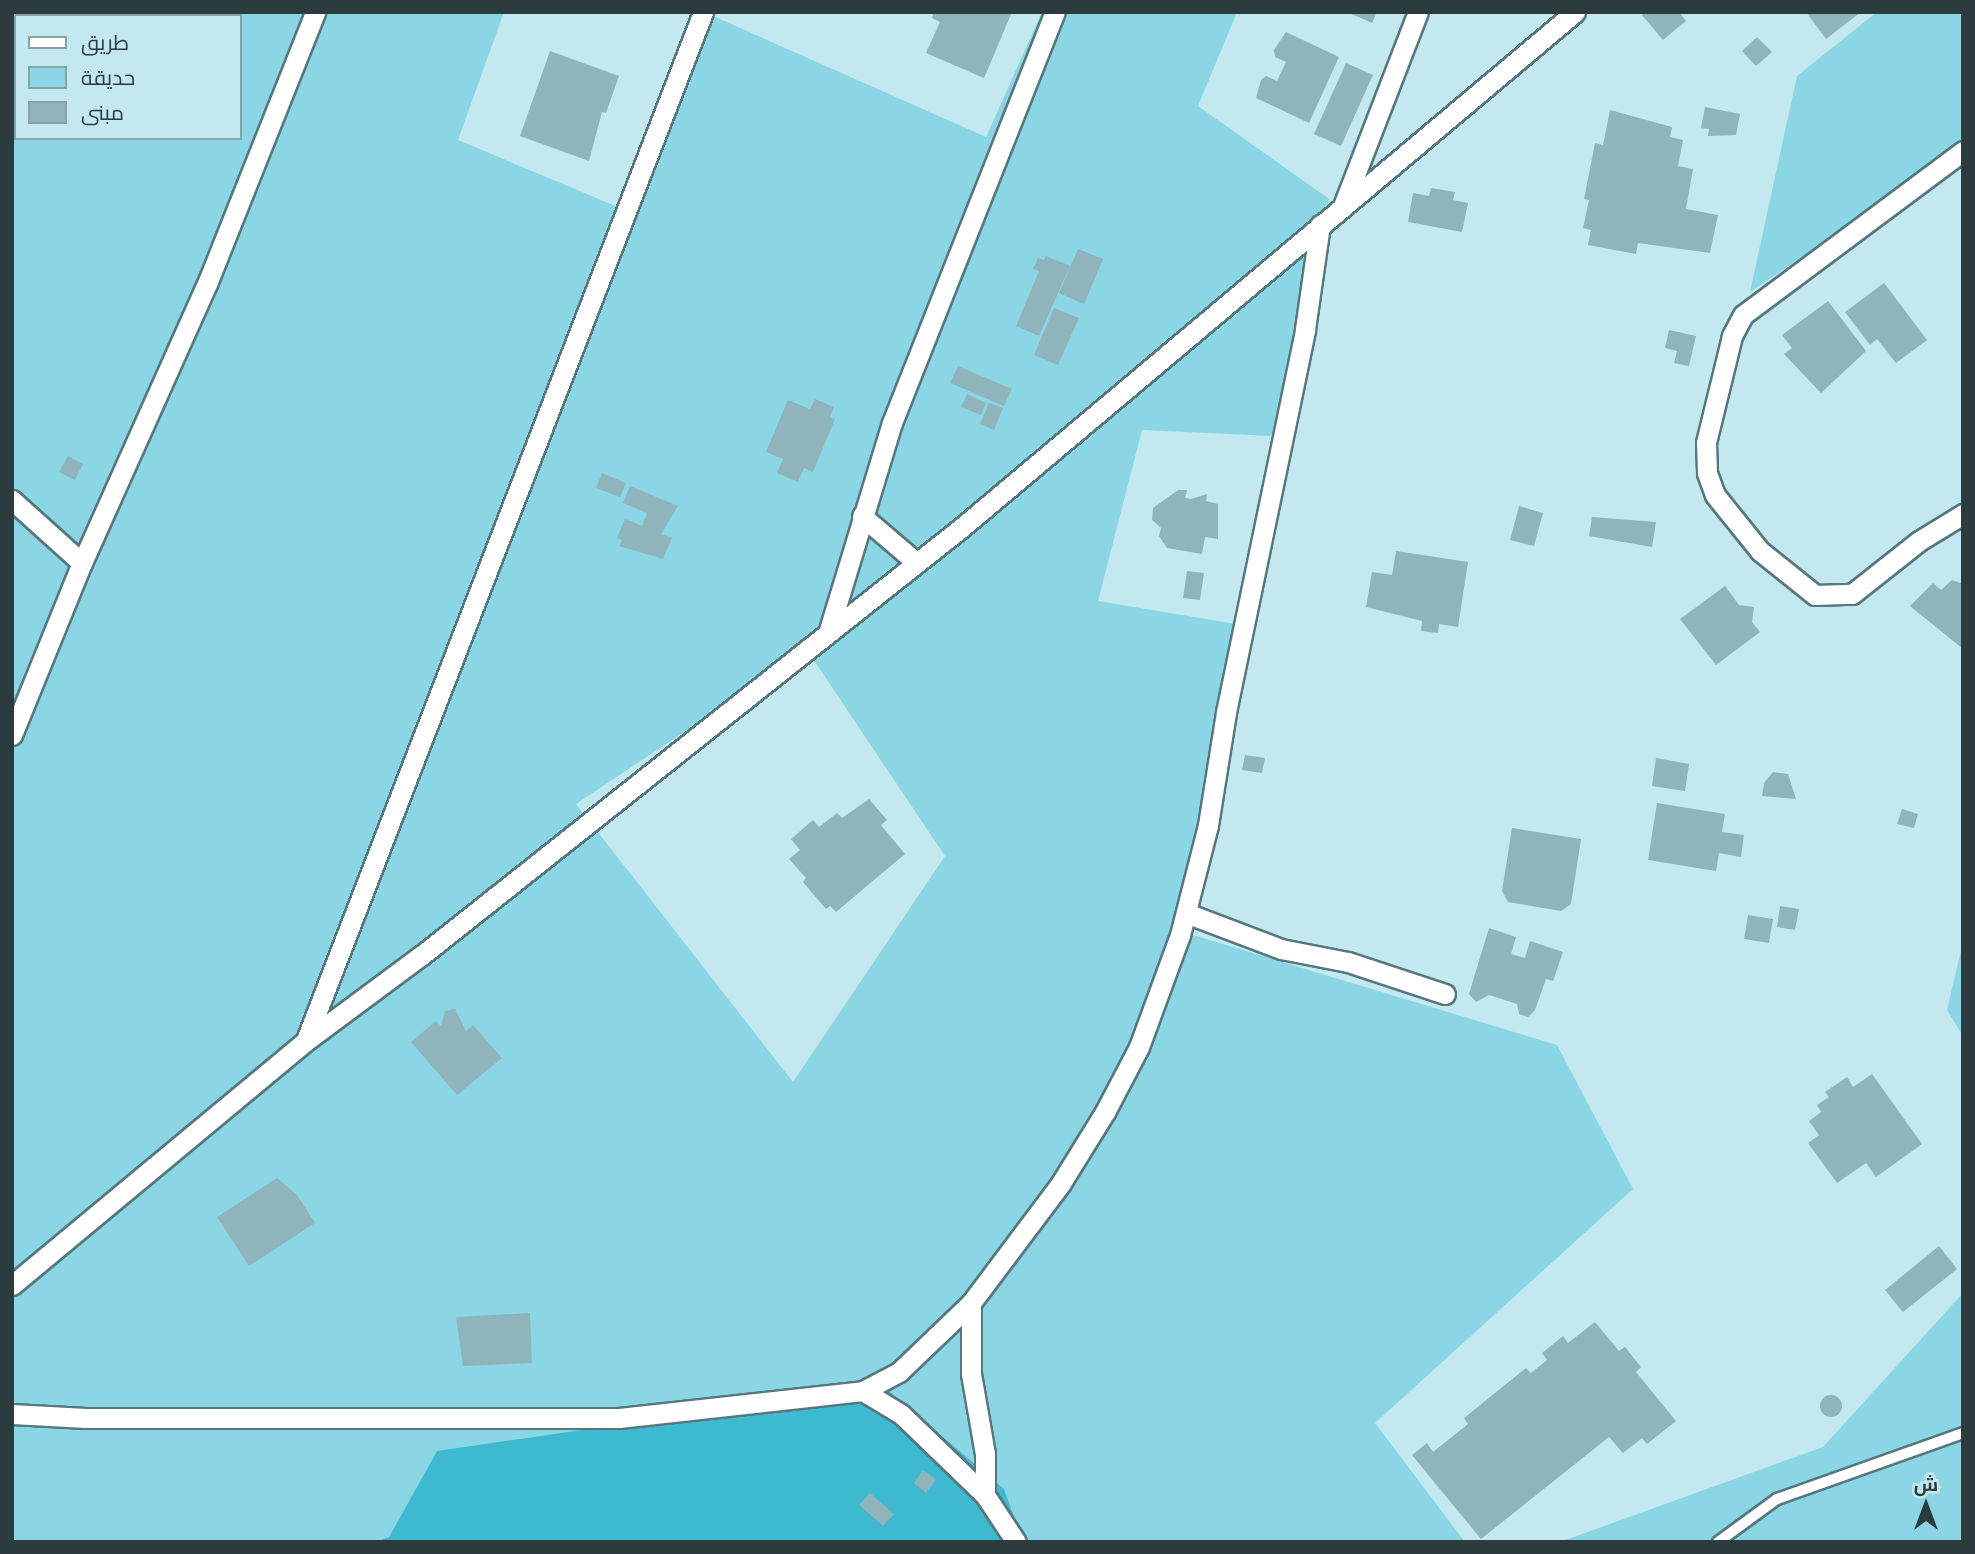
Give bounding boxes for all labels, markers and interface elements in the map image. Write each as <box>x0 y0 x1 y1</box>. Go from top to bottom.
legend <box>14 14 242 140</box>
text: طريق <box>81 28 129 56</box>
text: حديقة <box>81 63 135 91</box>
text: مبنى <box>81 98 124 126</box>
north arrow <box>1891 1470 1961 1540</box>
text: ش <box>1914 1471 1938 1497</box>

